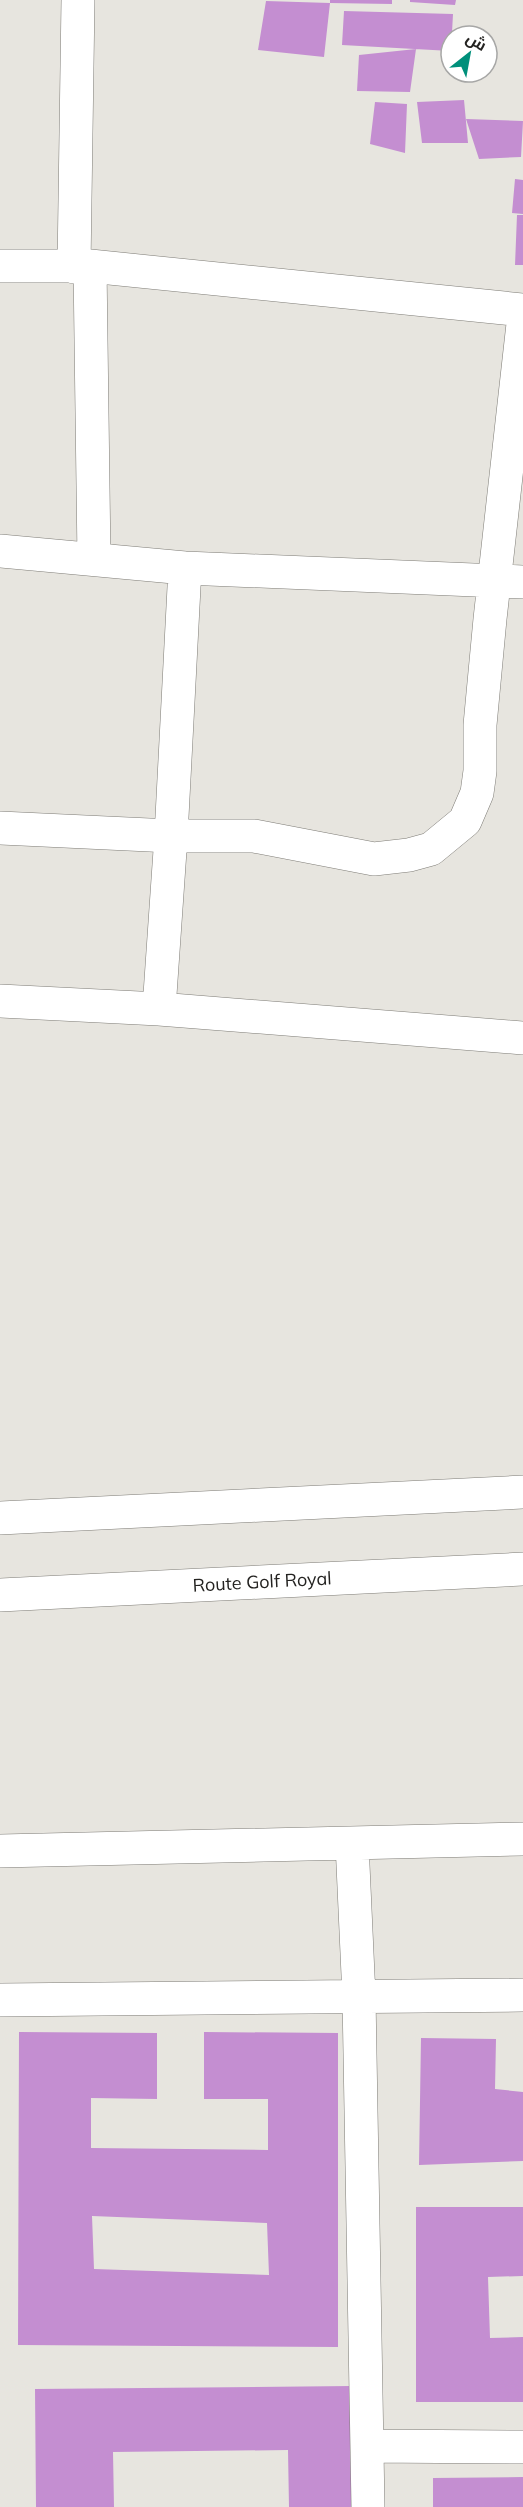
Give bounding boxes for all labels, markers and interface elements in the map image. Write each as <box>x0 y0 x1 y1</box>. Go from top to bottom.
north arrow <box>439 24 499 84</box>
text: ش <box>463 27 491 55</box>
street label: Route Golf Royal <box>192 1566 332 1597</box>

